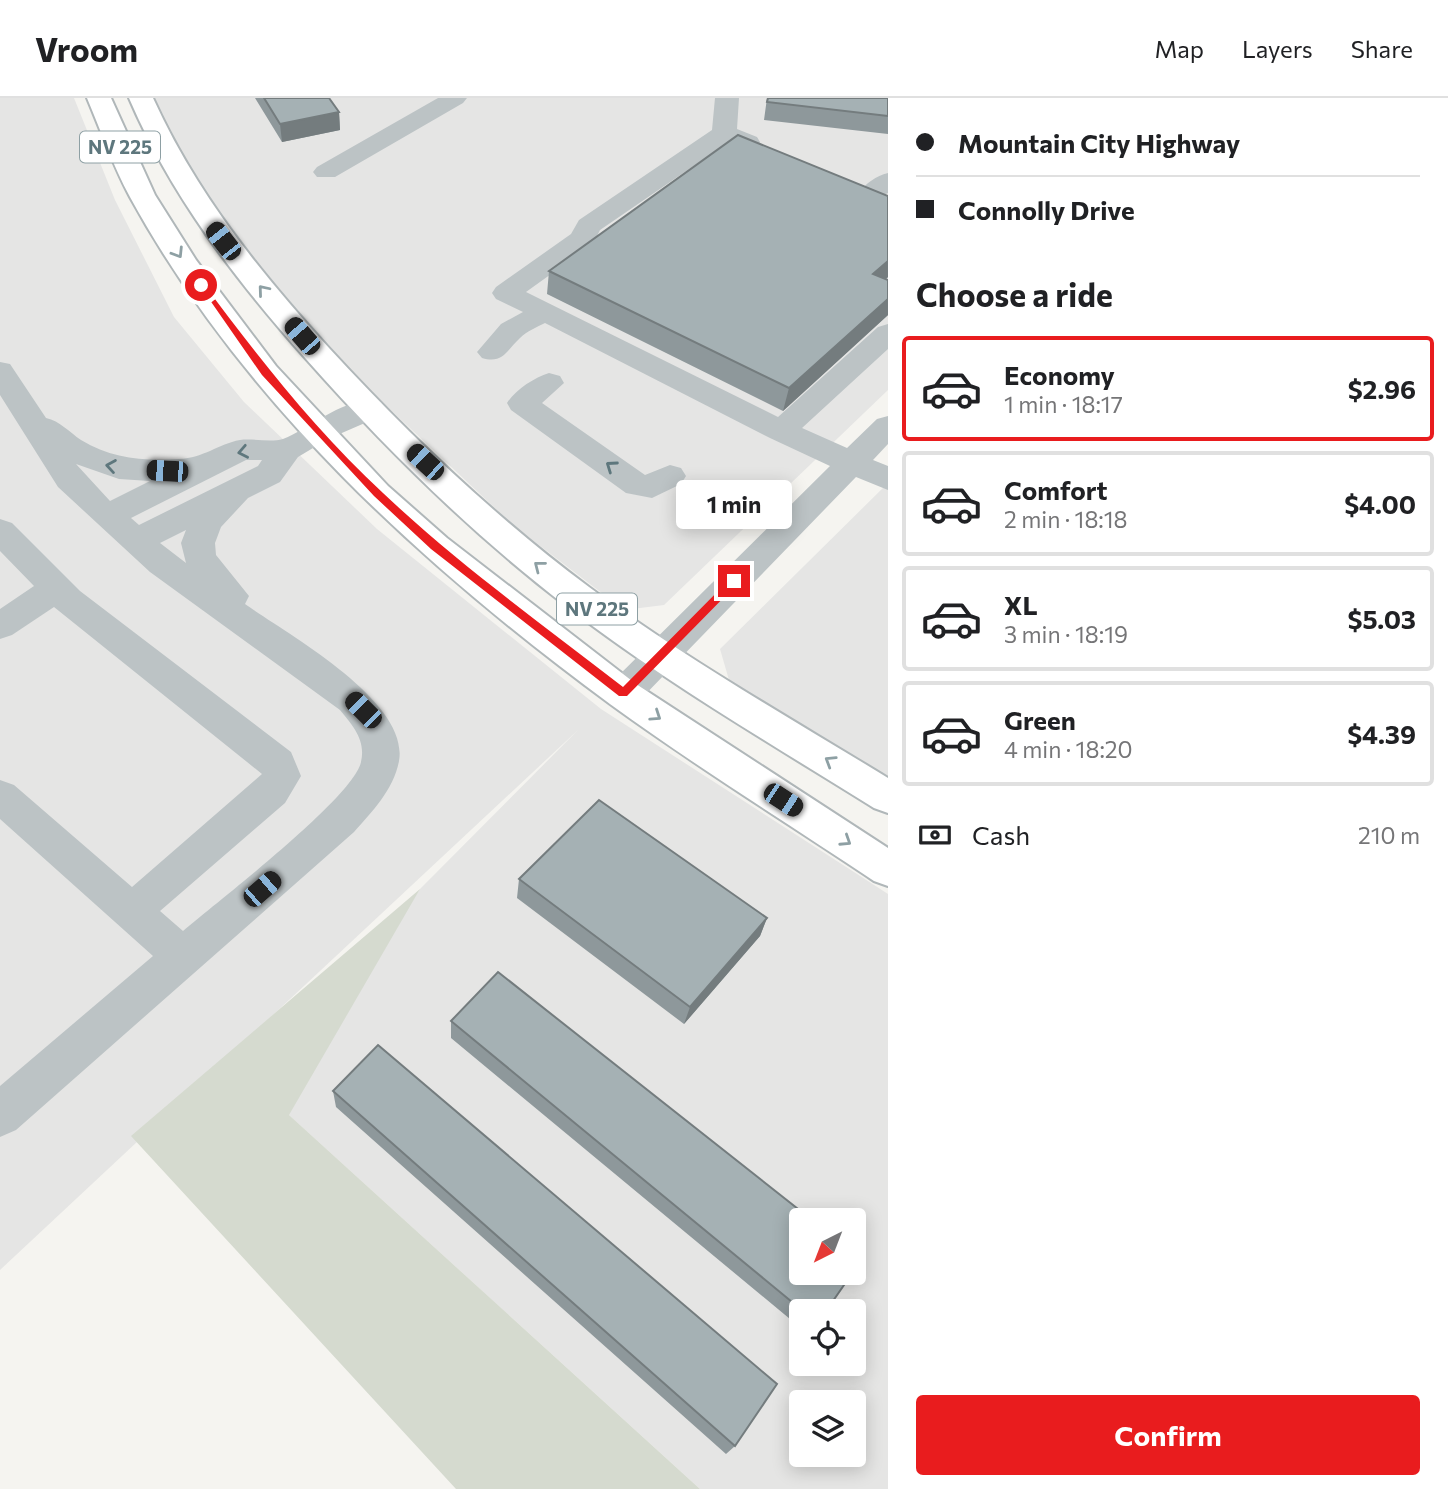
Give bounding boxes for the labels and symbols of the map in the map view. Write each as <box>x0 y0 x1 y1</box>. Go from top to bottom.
road number: NV 225 <box>80 132 160 162</box>
car <box>202 218 245 264</box>
one-way arrow <box>170 246 183 259</box>
route start <box>185 269 217 301</box>
one-way arrow <box>258 285 271 298</box>
car <box>281 313 324 359</box>
car <box>403 440 448 484</box>
one-way arrow <box>238 444 249 459</box>
one-way arrow <box>105 459 117 474</box>
car <box>146 459 189 483</box>
one-way arrow <box>606 462 619 474</box>
callout: 1 min <box>676 480 792 528</box>
one-way arrow <box>535 562 547 575</box>
route end <box>718 565 750 597</box>
road number: NV 225 <box>557 594 637 624</box>
car <box>341 688 386 732</box>
one-way arrow <box>648 708 661 720</box>
one-way arrow <box>824 757 837 770</box>
car <box>760 780 807 820</box>
one-way arrow <box>838 833 851 846</box>
car <box>240 867 285 911</box>
north arrow <box>789 1208 866 1284</box>

